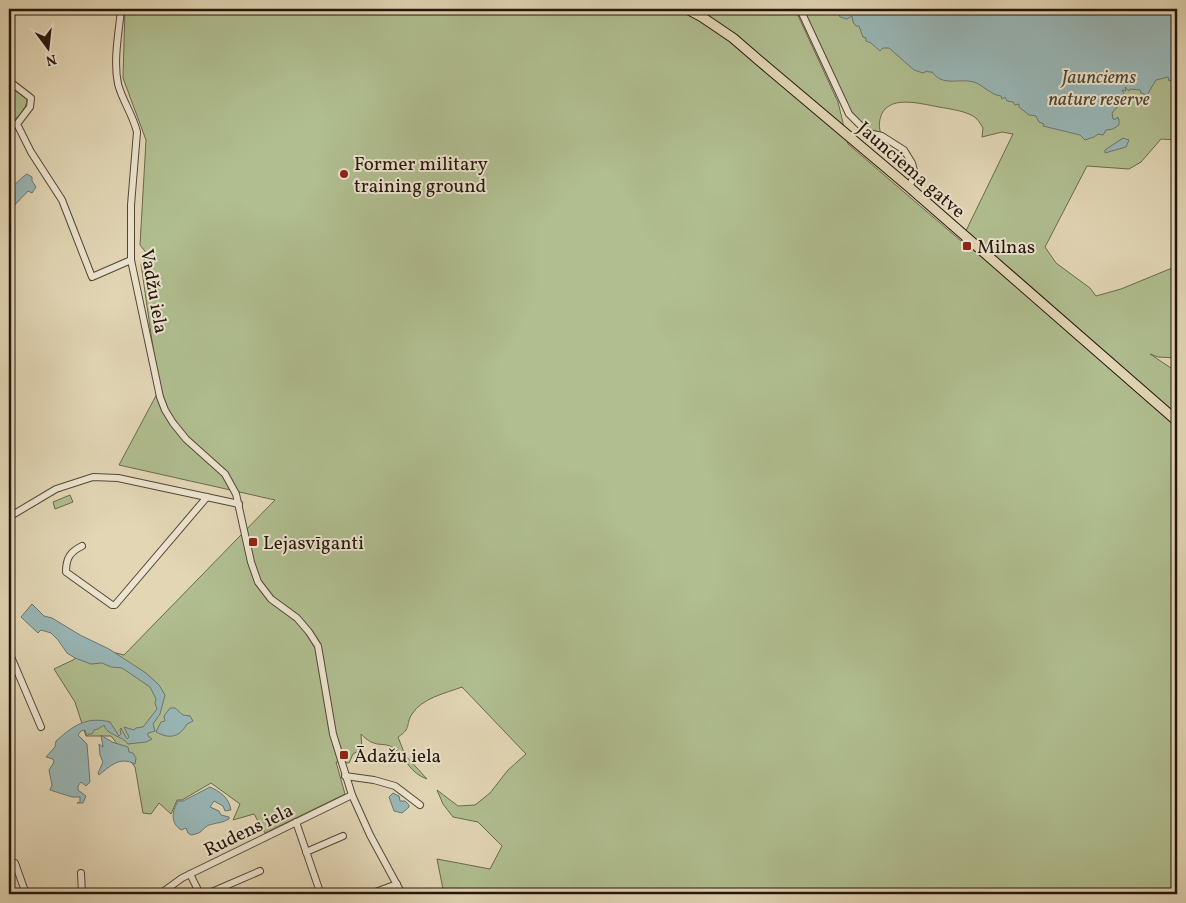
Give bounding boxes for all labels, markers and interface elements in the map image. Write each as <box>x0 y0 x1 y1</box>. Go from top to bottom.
north arrow <box>22 22 72 72</box>
text: N <box>44 49 58 70</box>
park label: Jaunciems nature reserve <box>1048 65 1150 113</box>
street label: Jaunciema gatve <box>851 116 970 225</box>
place label: Former military training ground <box>354 152 488 200</box>
marker: Former military training ground <box>338 168 350 180</box>
place label: Milnas <box>977 235 1035 261</box>
marker: Milnas <box>961 240 973 252</box>
street label: Vadžu iela <box>133 247 173 336</box>
place label: Lejasvīganti <box>263 531 364 557</box>
marker: Lejasvīganti <box>247 536 259 548</box>
place label: Ādažu iela <box>354 744 441 770</box>
marker: Ādažu iela <box>338 749 350 761</box>
street label: Rudens iela <box>200 798 298 864</box>

